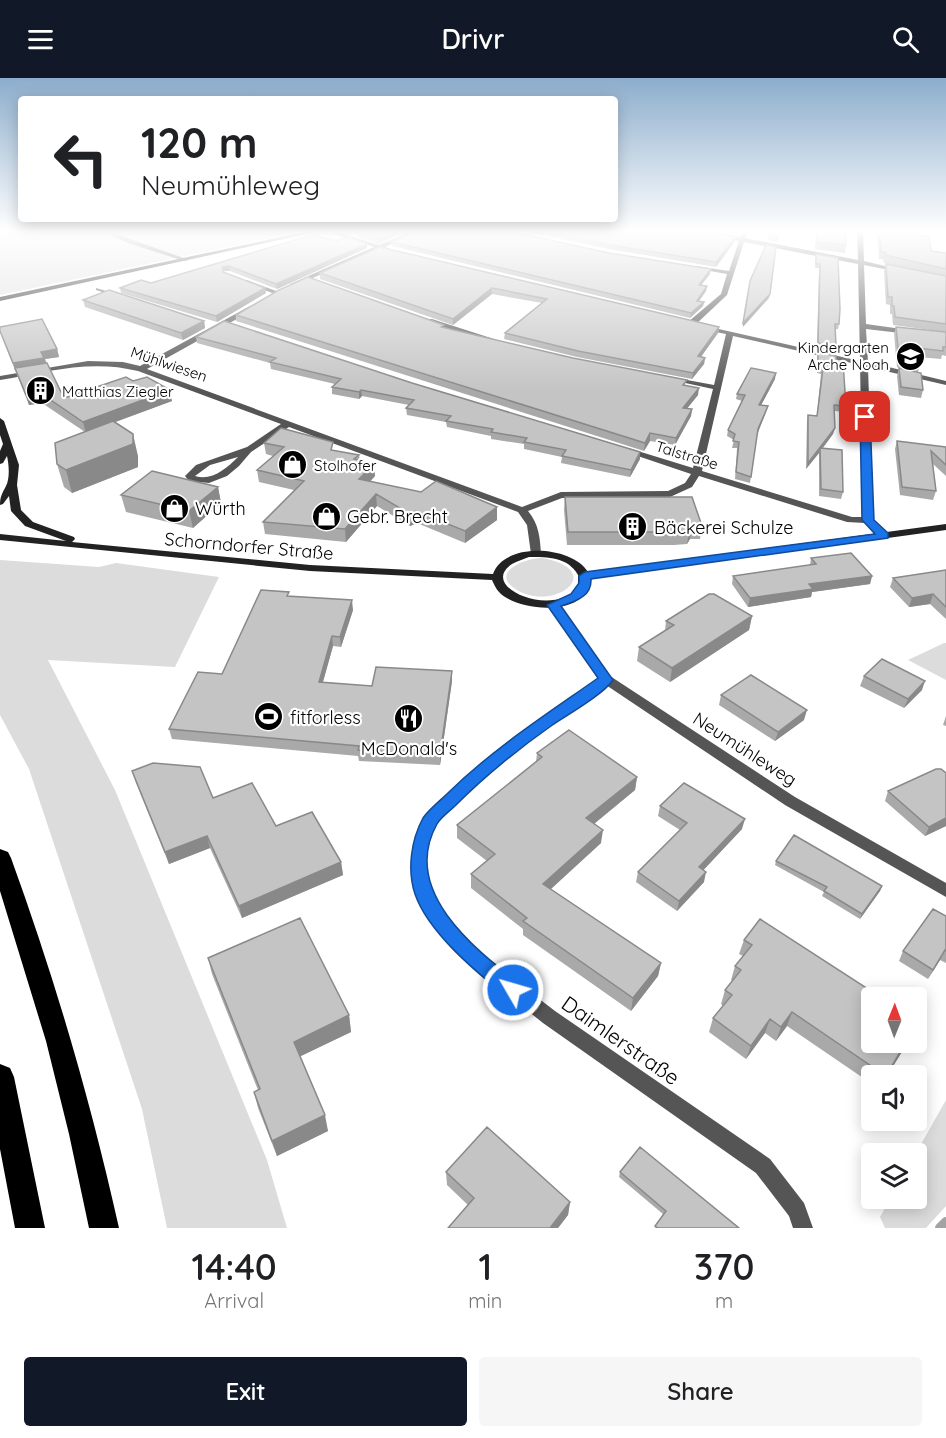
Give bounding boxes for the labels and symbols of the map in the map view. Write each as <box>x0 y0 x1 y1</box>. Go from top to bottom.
place label: Kindergarten Arche Noah <box>798 338 889 374</box>
school or university icon: Kindergarten Arche Noah <box>894 340 926 372</box>
street label: Mühlwiesen <box>128 342 210 386</box>
building icon: Matthias Ziegler <box>25 375 57 407</box>
place label: Matthias Ziegler <box>62 382 174 401</box>
pin <box>839 391 890 442</box>
street label: Talstraße <box>653 436 721 474</box>
shop icon: Stolhofer <box>277 449 309 481</box>
place label: Stolhofer <box>314 456 377 475</box>
shop icon: Würth <box>158 492 190 524</box>
place label: Würth <box>195 497 246 520</box>
shop icon: Gebr. Brecht <box>310 500 342 532</box>
place label: Gebr. Brecht <box>347 505 448 528</box>
building icon: Bäckerei Schulze <box>617 511 649 543</box>
place label: Bäckerei Schulze <box>654 516 793 539</box>
street label: Schorndorfer Straße <box>164 527 334 565</box>
sports icon: fitforless <box>253 701 285 733</box>
restaurant icon: McDonald's <box>393 703 425 735</box>
place label: fitforless <box>290 706 361 729</box>
street label: Neumühleweg <box>689 707 801 791</box>
place label: McDonald's <box>361 737 457 760</box>
position arrow <box>481 958 545 1022</box>
north arrow <box>861 987 927 1053</box>
street label: Daimlerstraße <box>557 990 685 1090</box>

